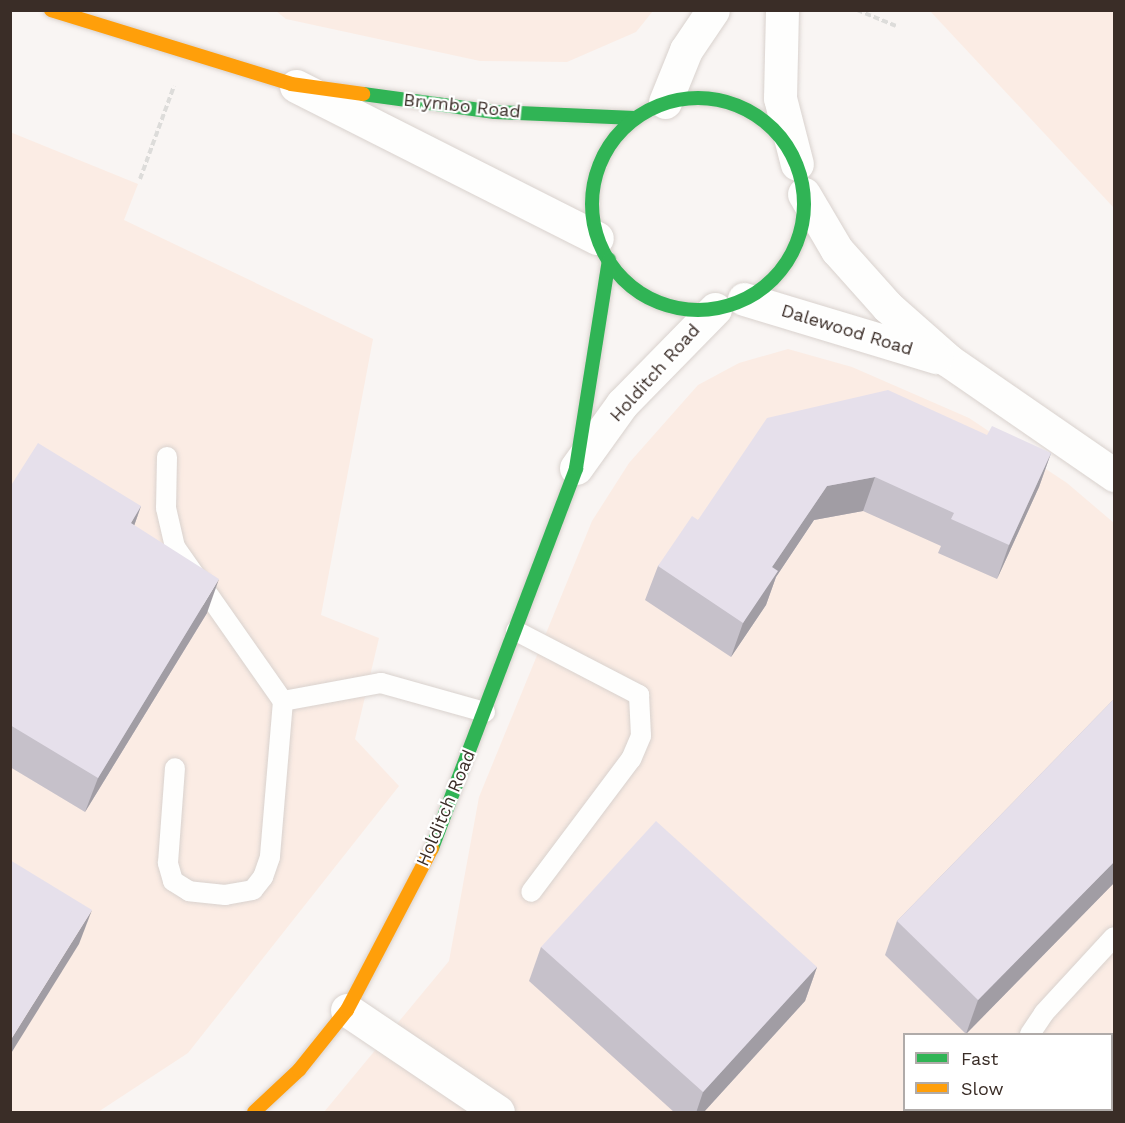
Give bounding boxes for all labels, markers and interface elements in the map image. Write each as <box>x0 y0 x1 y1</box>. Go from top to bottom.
street label: Brymbo Road <box>402 89 522 123</box>
street label: Dalewood Road <box>779 300 915 360</box>
street label: Holditch Road <box>605 320 705 426</box>
street label: Holditch Road <box>412 747 480 869</box>
legend <box>903 1033 1113 1111</box>
text: Fast <box>961 1048 998 1069</box>
text: Slow <box>961 1078 1004 1099</box>

